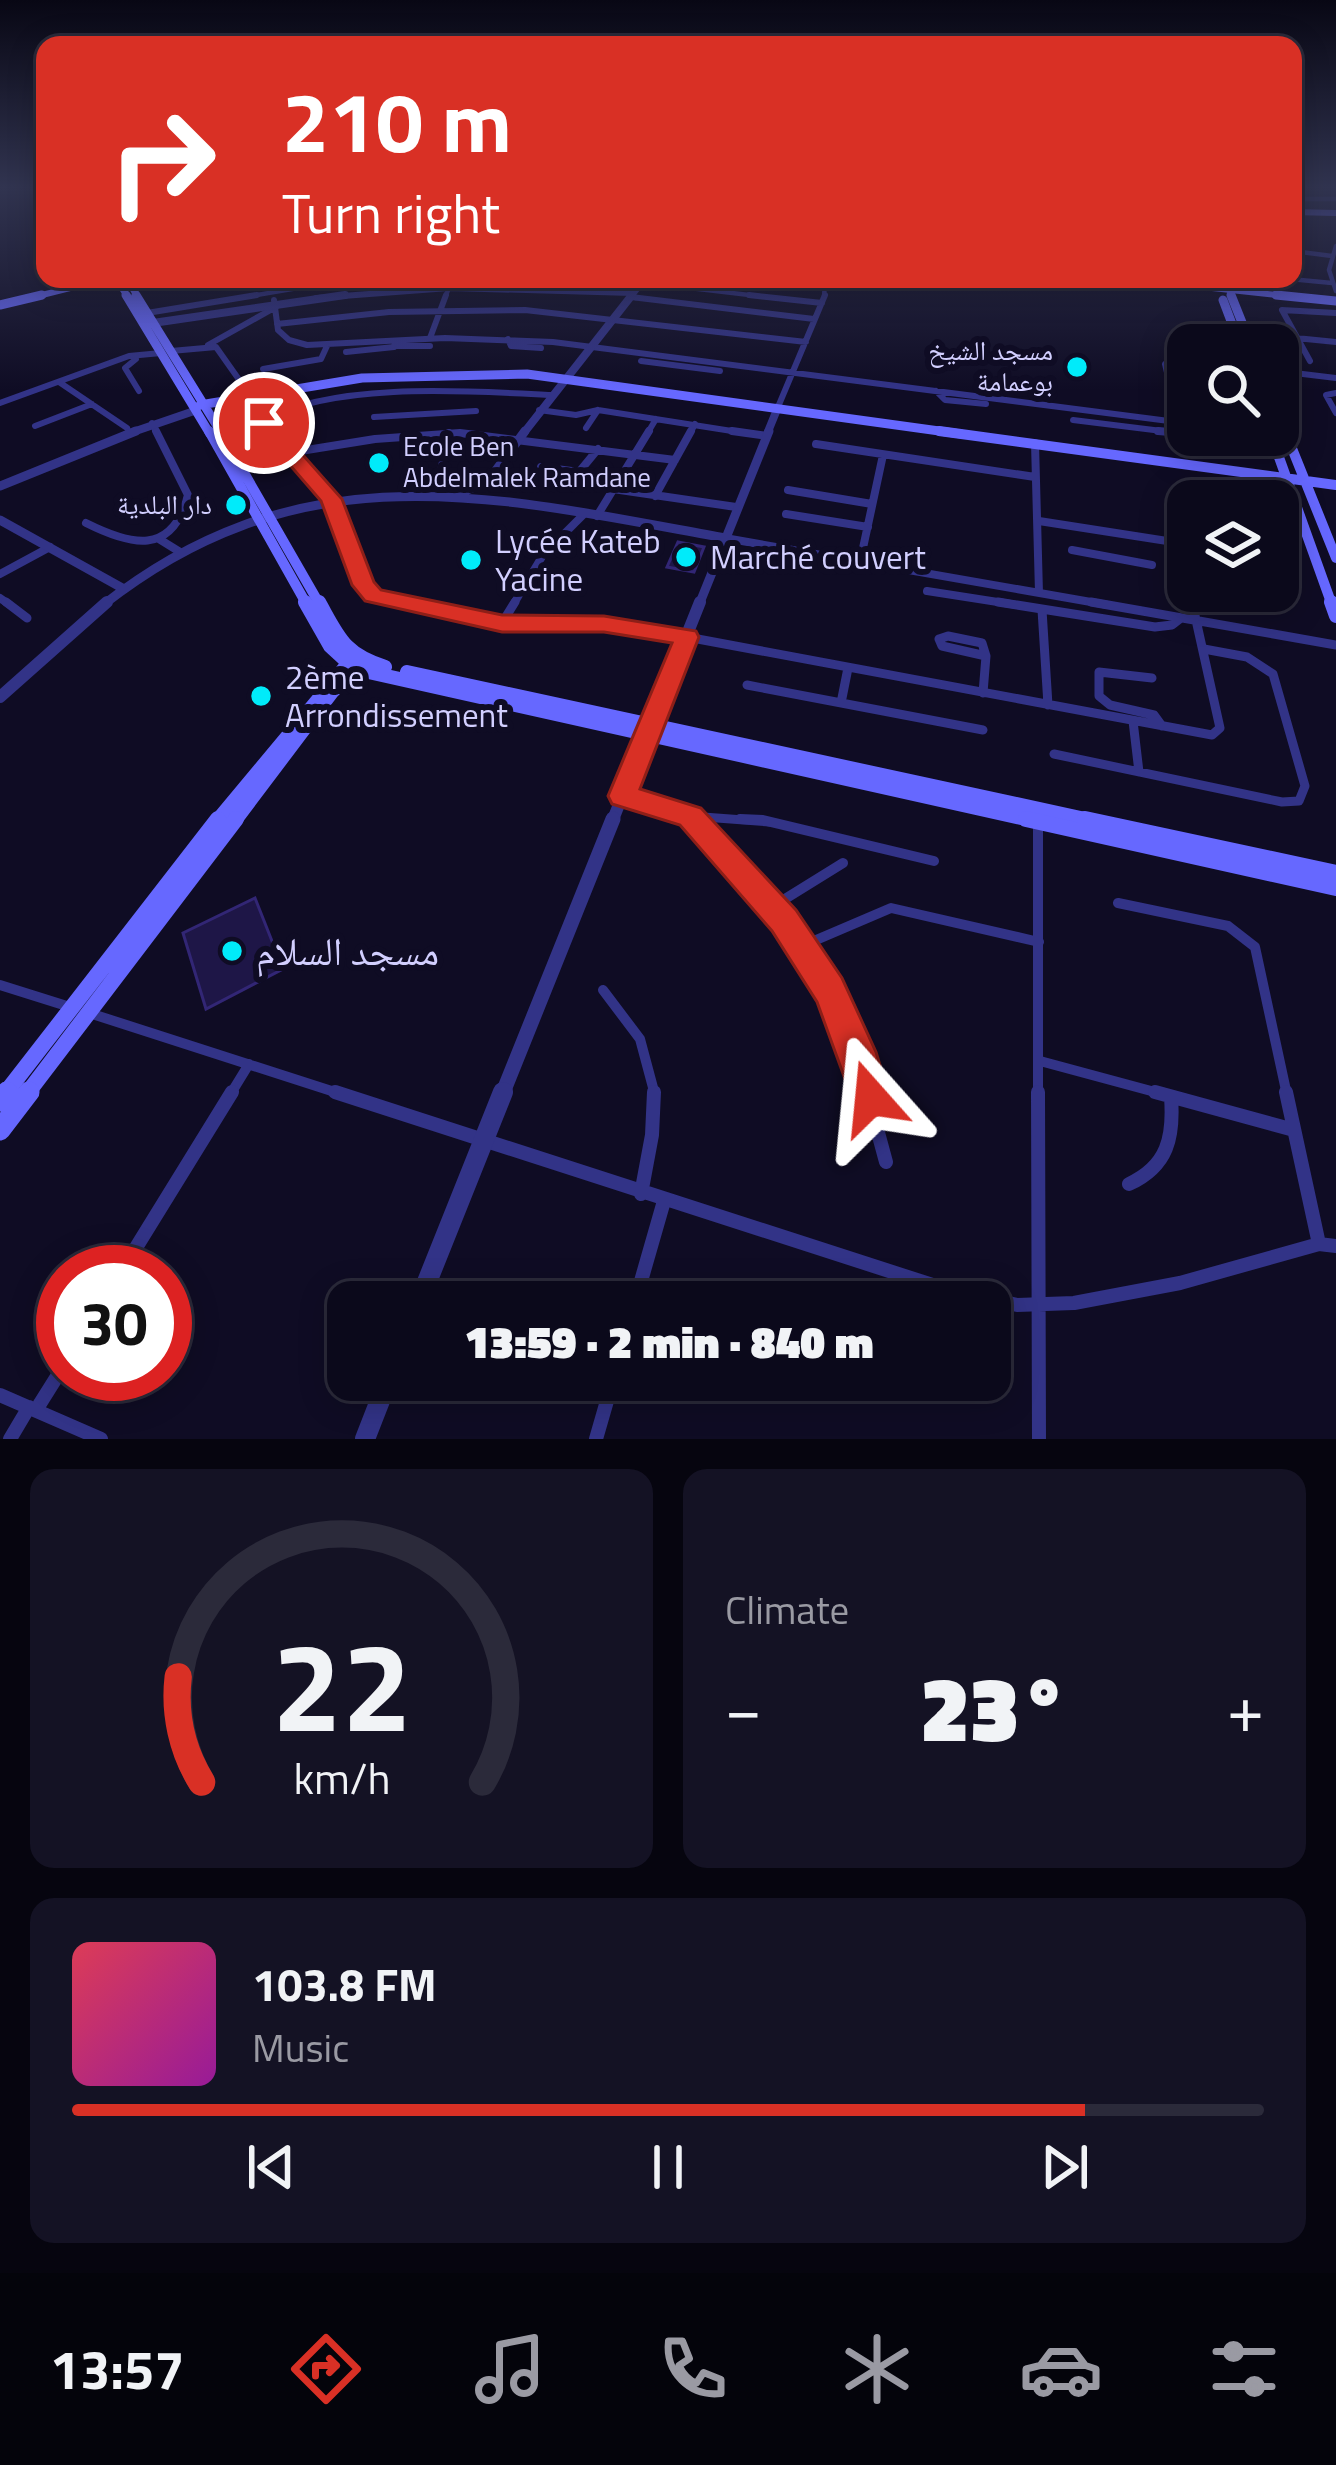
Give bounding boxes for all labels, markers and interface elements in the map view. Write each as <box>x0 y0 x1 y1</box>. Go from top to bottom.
text: 210 m <box>282 57 512 185</box>
icon: right <box>84 84 240 240</box>
text: Turn right <box>282 172 500 254</box>
map controls <box>1167 324 1299 612</box>
button: search <box>1167 324 1299 456</box>
place label: مسجد الشيخ بوعمامة <box>928 329 1053 401</box>
marker: مسجد الشيخ بوعمامة <box>1064 354 1090 380</box>
pin <box>213 372 315 474</box>
icon: arrive <box>231 390 297 456</box>
place label: Ecole Ben Abdelmalek Ramdane <box>403 425 651 497</box>
marker: Ecole Ben Abdelmalek Ramdane <box>366 450 392 476</box>
button: layers <box>1167 480 1299 612</box>
place label: دار البلدية <box>117 483 212 524</box>
marker: دار البلدية <box>223 492 249 518</box>
place label: Lycée Kateb Yacine <box>495 516 661 604</box>
place label: Marché couvert <box>710 532 926 582</box>
marker: Marché couvert <box>673 544 699 570</box>
marker: Lycée Kateb Yacine <box>458 547 484 573</box>
place label: 2ème Arrondissement <box>285 652 508 740</box>
marker: 2ème Arrondissement <box>248 683 274 709</box>
place label: مسجد السلام <box>256 921 439 980</box>
marker: مسجد السلام <box>219 938 245 964</box>
position arrow <box>808 1035 934 1161</box>
speed limit sign: 30 <box>36 1245 192 1401</box>
text: 13:59 · 2 min · 840 m <box>465 1307 873 1375</box>
text: Climate <box>725 1580 849 1639</box>
text: 22 <box>272 1590 411 1779</box>
text: 23° <box>920 1639 1069 1776</box>
text: − <box>725 1657 762 1758</box>
text: + <box>1227 1657 1264 1758</box>
text: km/h <box>293 1744 390 1810</box>
text: 103.8 FM <box>252 1950 437 2018</box>
text: Music <box>252 2018 349 2077</box>
icon: previous <box>238 2134 304 2200</box>
icon: pause <box>635 2134 701 2200</box>
icon: next <box>1032 2134 1098 2200</box>
icon: directions <box>284 2327 368 2411</box>
icon: music <box>468 2327 552 2411</box>
icon: phone <box>651 2327 735 2411</box>
icon: climate <box>835 2327 919 2411</box>
icon: car <box>1019 2327 1103 2411</box>
icon: filters <box>1202 2327 1286 2411</box>
text: 13:57 <box>50 2328 185 2410</box>

